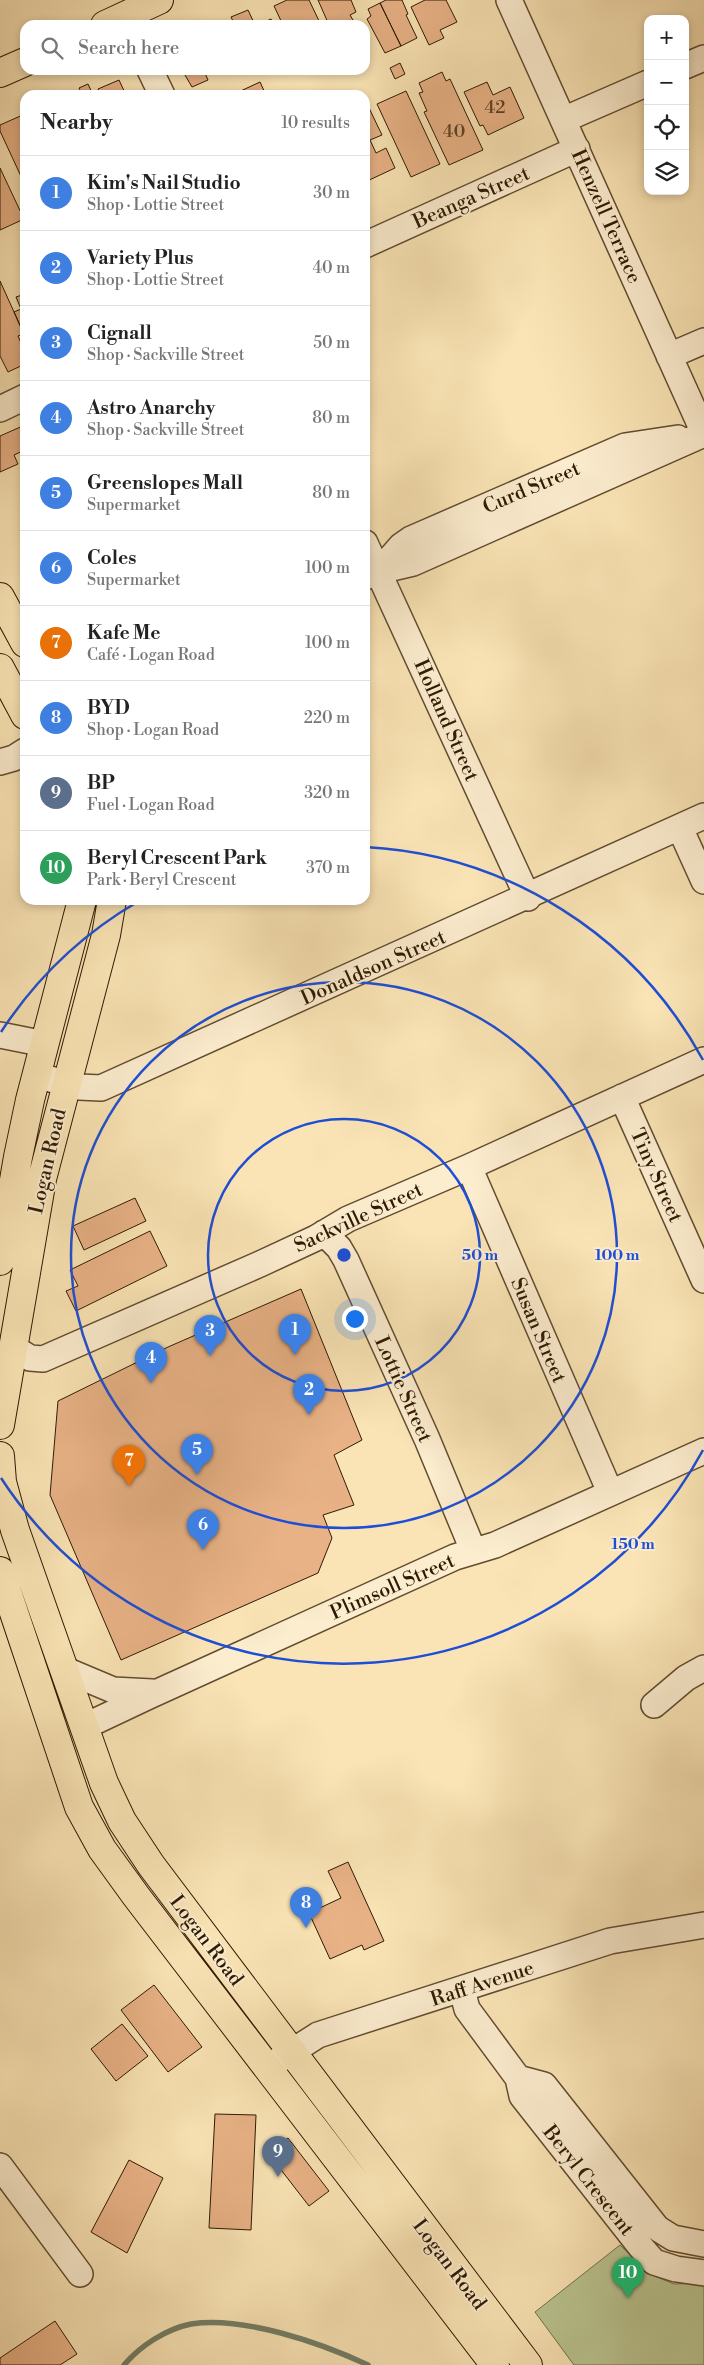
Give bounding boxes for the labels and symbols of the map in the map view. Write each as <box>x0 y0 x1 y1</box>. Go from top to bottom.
house number: 42 <box>485 96 505 119</box>
house number: 40 <box>443 120 465 143</box>
street label: Henzell Terrace <box>565 146 646 287</box>
street label: Beanga Street <box>408 162 534 236</box>
street label: Curd Street <box>479 457 584 520</box>
street label: Holland Street <box>408 656 484 786</box>
street label: Donaldson Street <box>297 925 450 1012</box>
street label: Logan Road <box>24 1106 73 1216</box>
street label: Tiny Street <box>624 1125 687 1227</box>
street label: Sackville Street <box>290 1178 427 1259</box>
centre of rings <box>335 1246 353 1264</box>
text: 50 m <box>462 1246 498 1265</box>
text: 100 m <box>595 1246 640 1265</box>
street label: Susan Street <box>504 1274 571 1387</box>
your location <box>342 1306 368 1332</box>
pin: 1 <box>279 1314 311 1355</box>
pin: 3 <box>194 1315 226 1356</box>
street label: Lottie Street <box>368 1333 437 1447</box>
pin: 4 <box>135 1342 167 1383</box>
pin: 2 <box>293 1374 325 1415</box>
pin: 5 <box>181 1434 213 1475</box>
pin: 7 <box>113 1445 145 1486</box>
pin: 6 <box>187 1509 219 1550</box>
text: 150 m <box>611 1535 655 1554</box>
street label: Plimsoll Street <box>326 1549 459 1626</box>
pin: 8 <box>290 1887 322 1928</box>
street label: Logan Road <box>164 1890 248 1992</box>
street label: Raff Avenue <box>428 1956 537 2013</box>
street label: Beryl Crescent <box>536 2120 639 2241</box>
pin: 9 <box>262 2136 294 2177</box>
street label: Logan Road <box>407 2214 491 2316</box>
pin: 10 <box>612 2257 644 2298</box>

